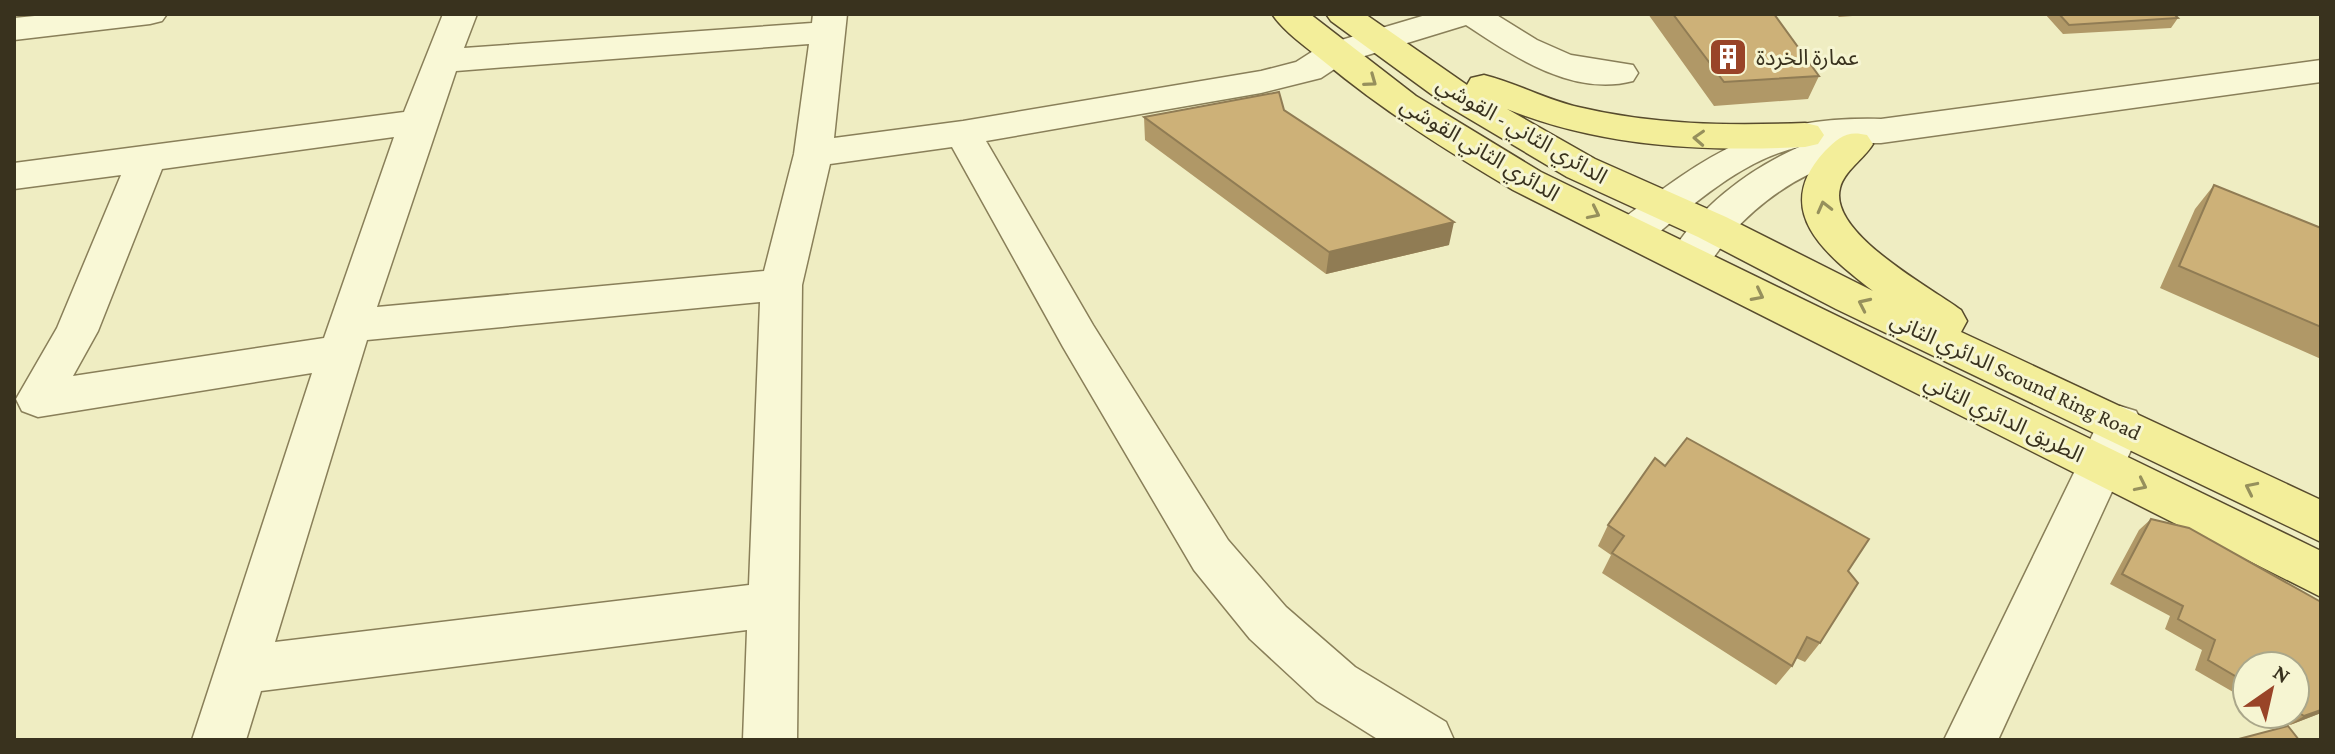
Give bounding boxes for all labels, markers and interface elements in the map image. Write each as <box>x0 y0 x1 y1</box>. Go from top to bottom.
building icon: عمارة الخردة <box>1707 36 1749 78</box>
place label: عمارة الخردة <box>1756 45 1859 71</box>
one-way arrow <box>1362 71 1376 86</box>
street label: الدائري الثاني - القوشي <box>1430 71 1612 193</box>
street label: الدائري الثاني القوشي <box>1394 92 1564 210</box>
one-way arrow <box>1692 129 1705 146</box>
one-way arrow <box>1816 201 1833 214</box>
one-way arrow <box>1586 203 1600 219</box>
one-way arrow <box>1749 285 1764 300</box>
one-way arrow <box>1858 298 1873 314</box>
street label: الدائري الثاني Scound Ring Road <box>1885 307 2146 449</box>
street label: الطريق الدائري الثاني <box>1918 369 2088 471</box>
one-way arrow <box>2132 476 2147 491</box>
one-way arrow <box>2244 482 2259 498</box>
north arrow <box>2231 650 2311 730</box>
text: N <box>2269 659 2295 688</box>

